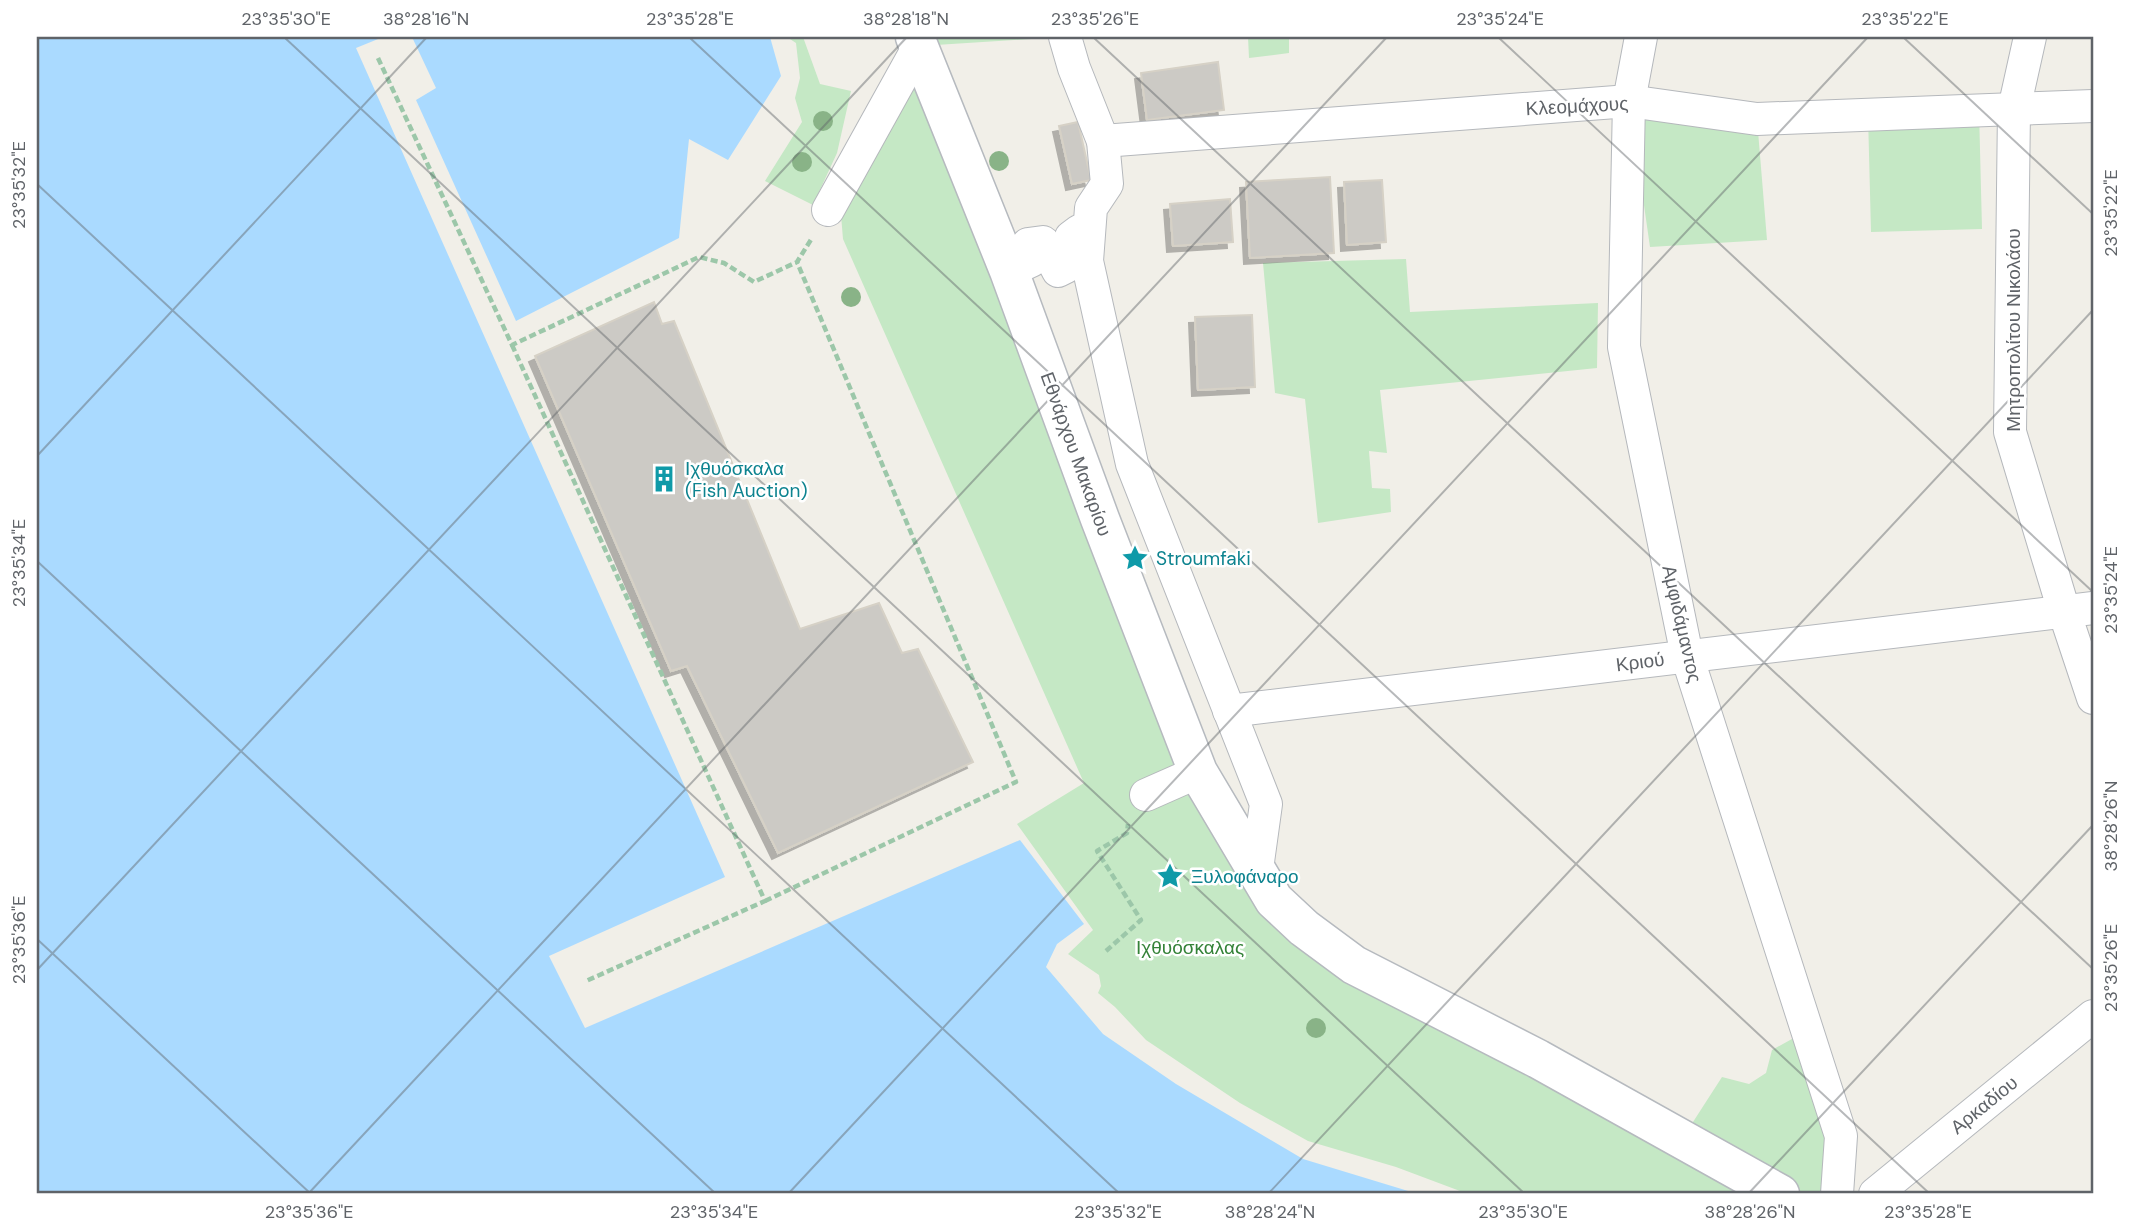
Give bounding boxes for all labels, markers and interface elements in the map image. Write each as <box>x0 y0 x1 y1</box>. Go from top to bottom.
text: 23°35'30"E <box>241 7 331 31</box>
text: 38°28'16"N <box>383 7 469 31</box>
text: 23°35'28"E <box>646 7 734 31</box>
text: 38°28'18"N <box>863 7 949 31</box>
text: 23°35'26"E <box>1051 7 1139 31</box>
text: 23°35'24"E <box>1456 7 1544 31</box>
text: 23°35'22"E <box>1861 7 1949 31</box>
street label: Κλεομάχους <box>1525 91 1629 121</box>
text: 23°35'32"E <box>7 141 31 229</box>
text: 23°35'22"E <box>2099 169 2123 257</box>
street label: Μητροπολίτου Νικολάου <box>2001 228 2026 432</box>
street label: Εθνάρχου Μακαρίου <box>1035 368 1117 540</box>
place label: Ιχθυόσκαλα (Fish Auction) <box>685 456 808 503</box>
building icon: Ιχθυόσκαλα (Fish Auction) <box>649 464 679 494</box>
text: 23°35'34"E <box>7 519 31 607</box>
place icon: Stroumfaki <box>1120 543 1150 573</box>
place label: Stroumfaki <box>1156 546 1251 571</box>
text: 23°35'24"E <box>2099 546 2123 634</box>
street label: Αμφιδάμαντος <box>1656 563 1708 685</box>
street label: Κριού <box>1614 647 1666 677</box>
text: 38°28'26"N <box>2099 781 2123 871</box>
place icon: Ξυλοφάναρο <box>1155 861 1185 891</box>
place label: Ξυλοφάναρο <box>1191 864 1299 889</box>
text: 23°35'36"E <box>7 896 31 984</box>
text: 23°35'26"E <box>2099 924 2123 1012</box>
park label: Ιχθυόσκαλας <box>1136 935 1244 960</box>
street label: Αρκαδίου <box>1945 1070 2023 1140</box>
text: 23°35'36"E <box>265 1200 353 1224</box>
text: 23°35'34"E <box>670 1200 758 1224</box>
text: 23°35'32"E <box>1074 1200 1162 1224</box>
text: 38°28'24"N <box>1225 1200 1315 1224</box>
text: 23°35'30"E <box>1478 1200 1568 1224</box>
text: 38°28'26"N <box>1705 1200 1795 1224</box>
text: 23°35'28"E <box>1884 1200 1972 1224</box>

